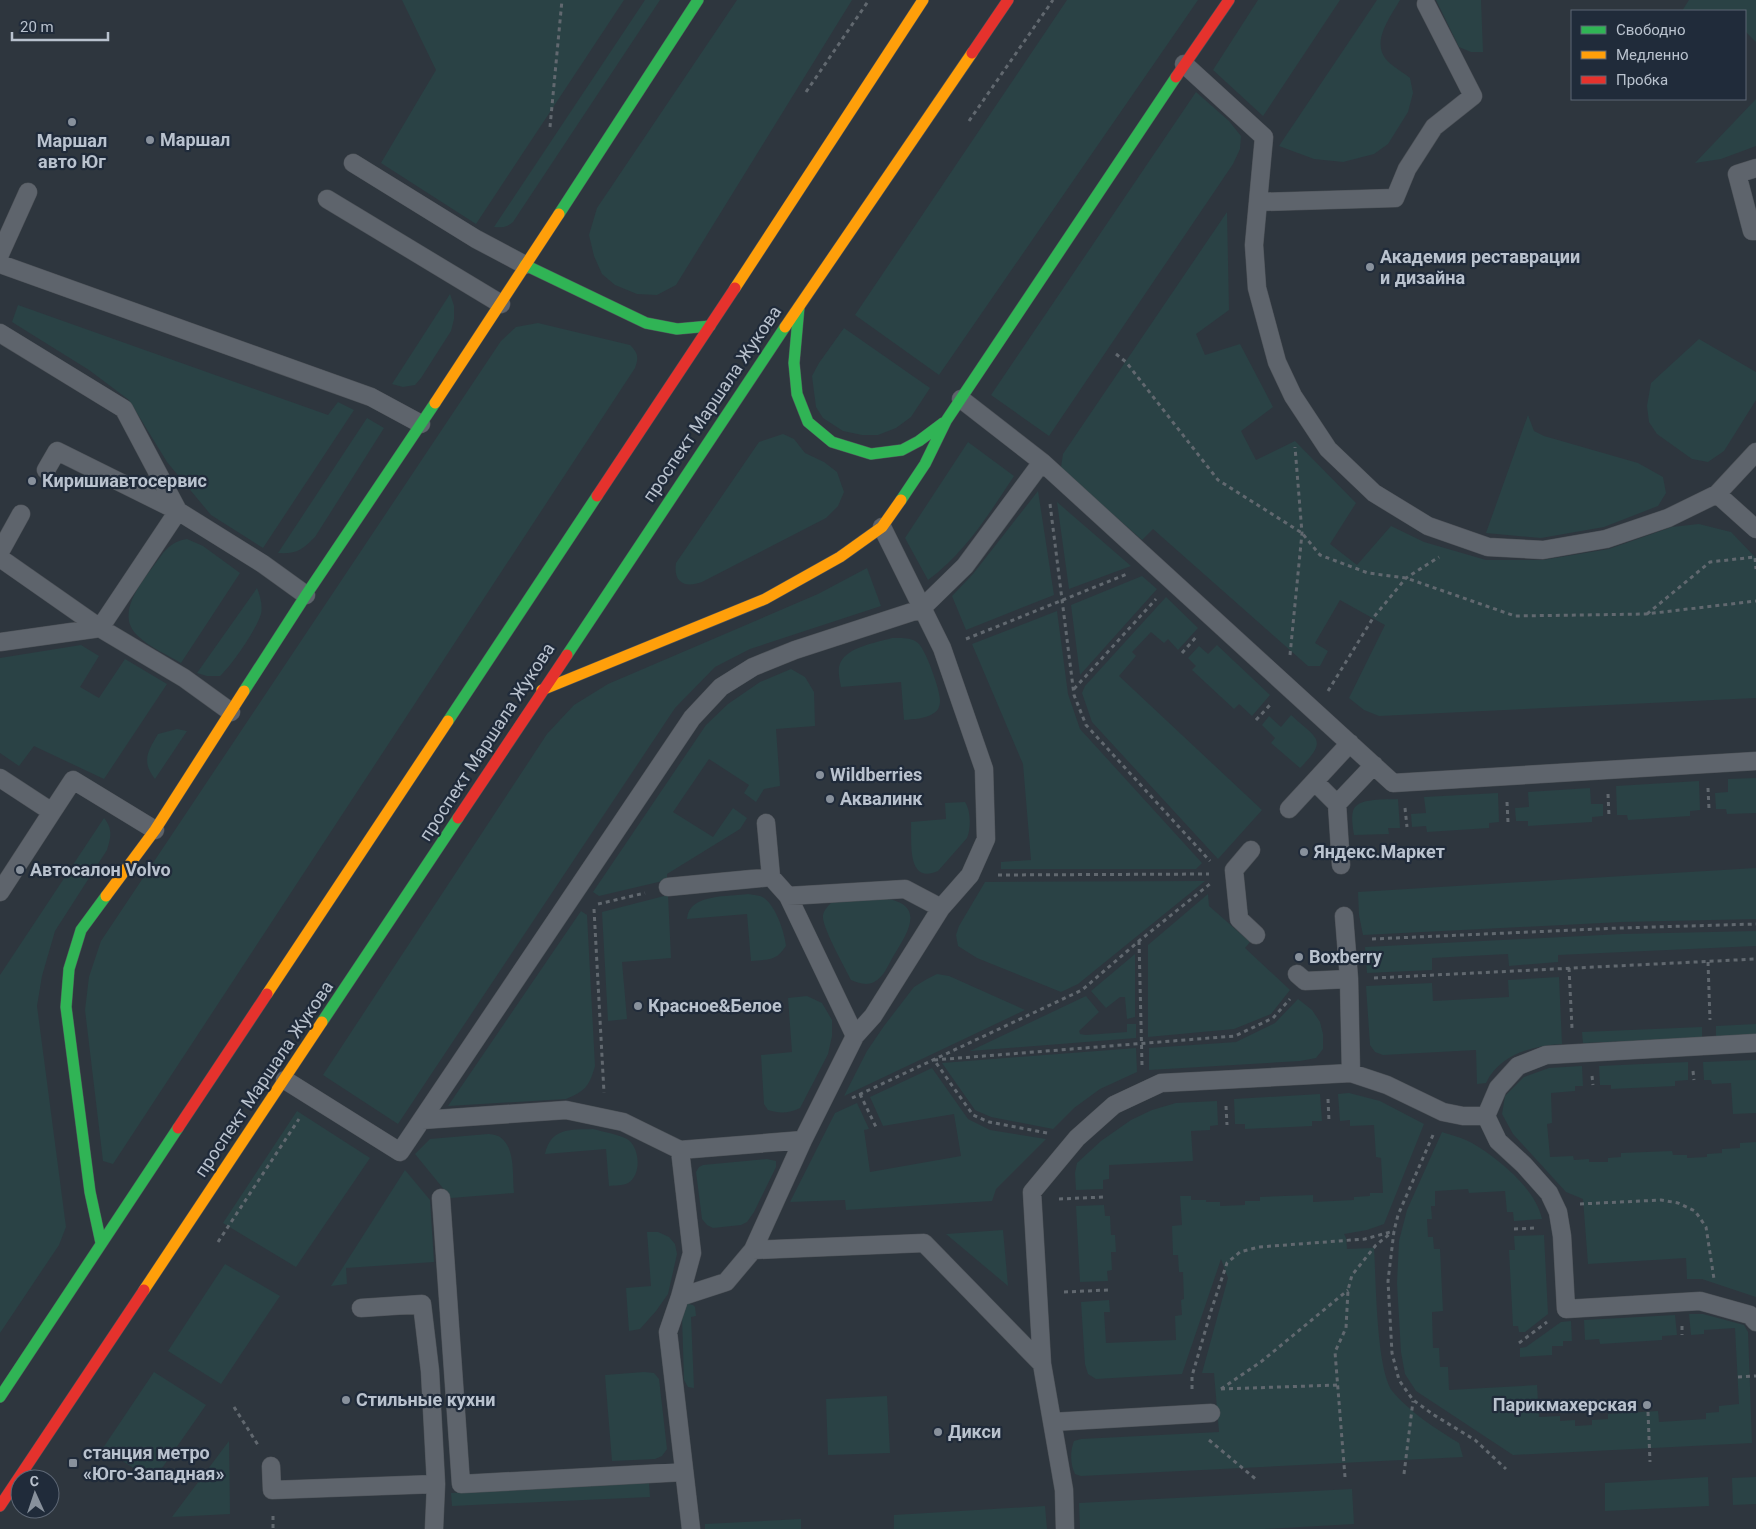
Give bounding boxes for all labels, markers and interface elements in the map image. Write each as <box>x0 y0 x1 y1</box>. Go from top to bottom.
scale bar <box>12 10 109 42</box>
legend <box>1571 10 1746 100</box>
text: 20 m <box>20 18 54 36</box>
text: Свободно <box>1616 21 1685 39</box>
text: Медленно <box>1616 46 1689 64</box>
text: Пробка <box>1616 71 1668 89</box>
marker: Маршал авто Юг <box>66 116 78 128</box>
place label: Маршал <box>160 129 230 150</box>
place label: Маршал авто Юг <box>37 130 107 172</box>
marker: Маршал <box>144 134 156 146</box>
place label: Академия реставрации и дизайна <box>1380 246 1580 288</box>
marker: Академия реставрации и дизайна <box>1364 261 1376 273</box>
street label: проспект Маршала Жукова <box>638 302 785 506</box>
place label: Киришиавтосервис <box>42 470 207 491</box>
marker: Киришиавтосервис <box>26 475 38 487</box>
street label: проспект Маршала Жукова <box>415 639 559 845</box>
place label: Wildberries <box>830 764 922 785</box>
marker: Wildberries <box>814 769 826 781</box>
place label: Аквалинк <box>840 788 923 809</box>
marker: Аквалинк <box>824 793 836 805</box>
place label: Яндекс.Маркет <box>1313 841 1445 862</box>
marker: Яндекс.Маркет <box>1298 846 1310 858</box>
place label: Автосалон Volvo <box>30 859 171 880</box>
marker: Автосалон Volvo <box>14 864 26 876</box>
place label: Boxberry <box>1309 946 1383 967</box>
marker: Boxberry <box>1293 951 1305 963</box>
street label: проспект Маршала Жукова <box>190 977 337 1181</box>
place label: Красное&Белое <box>648 995 782 1016</box>
marker: Красное&Белое <box>632 1000 644 1012</box>
place label: Стильные кухни <box>356 1389 495 1410</box>
marker: Стильные кухни <box>340 1394 352 1406</box>
place label: Парикмахерская <box>1493 1394 1637 1415</box>
marker: Парикмахерская <box>1641 1399 1653 1411</box>
place label: Дикси <box>948 1421 1001 1442</box>
marker: Дикси <box>932 1426 944 1438</box>
place label: станция метро «Юго-Западная» <box>83 1442 224 1484</box>
marker: станция метро «Юго-Западная» <box>67 1457 79 1469</box>
north arrow <box>10 1469 60 1519</box>
text: С <box>29 1473 39 1489</box>

